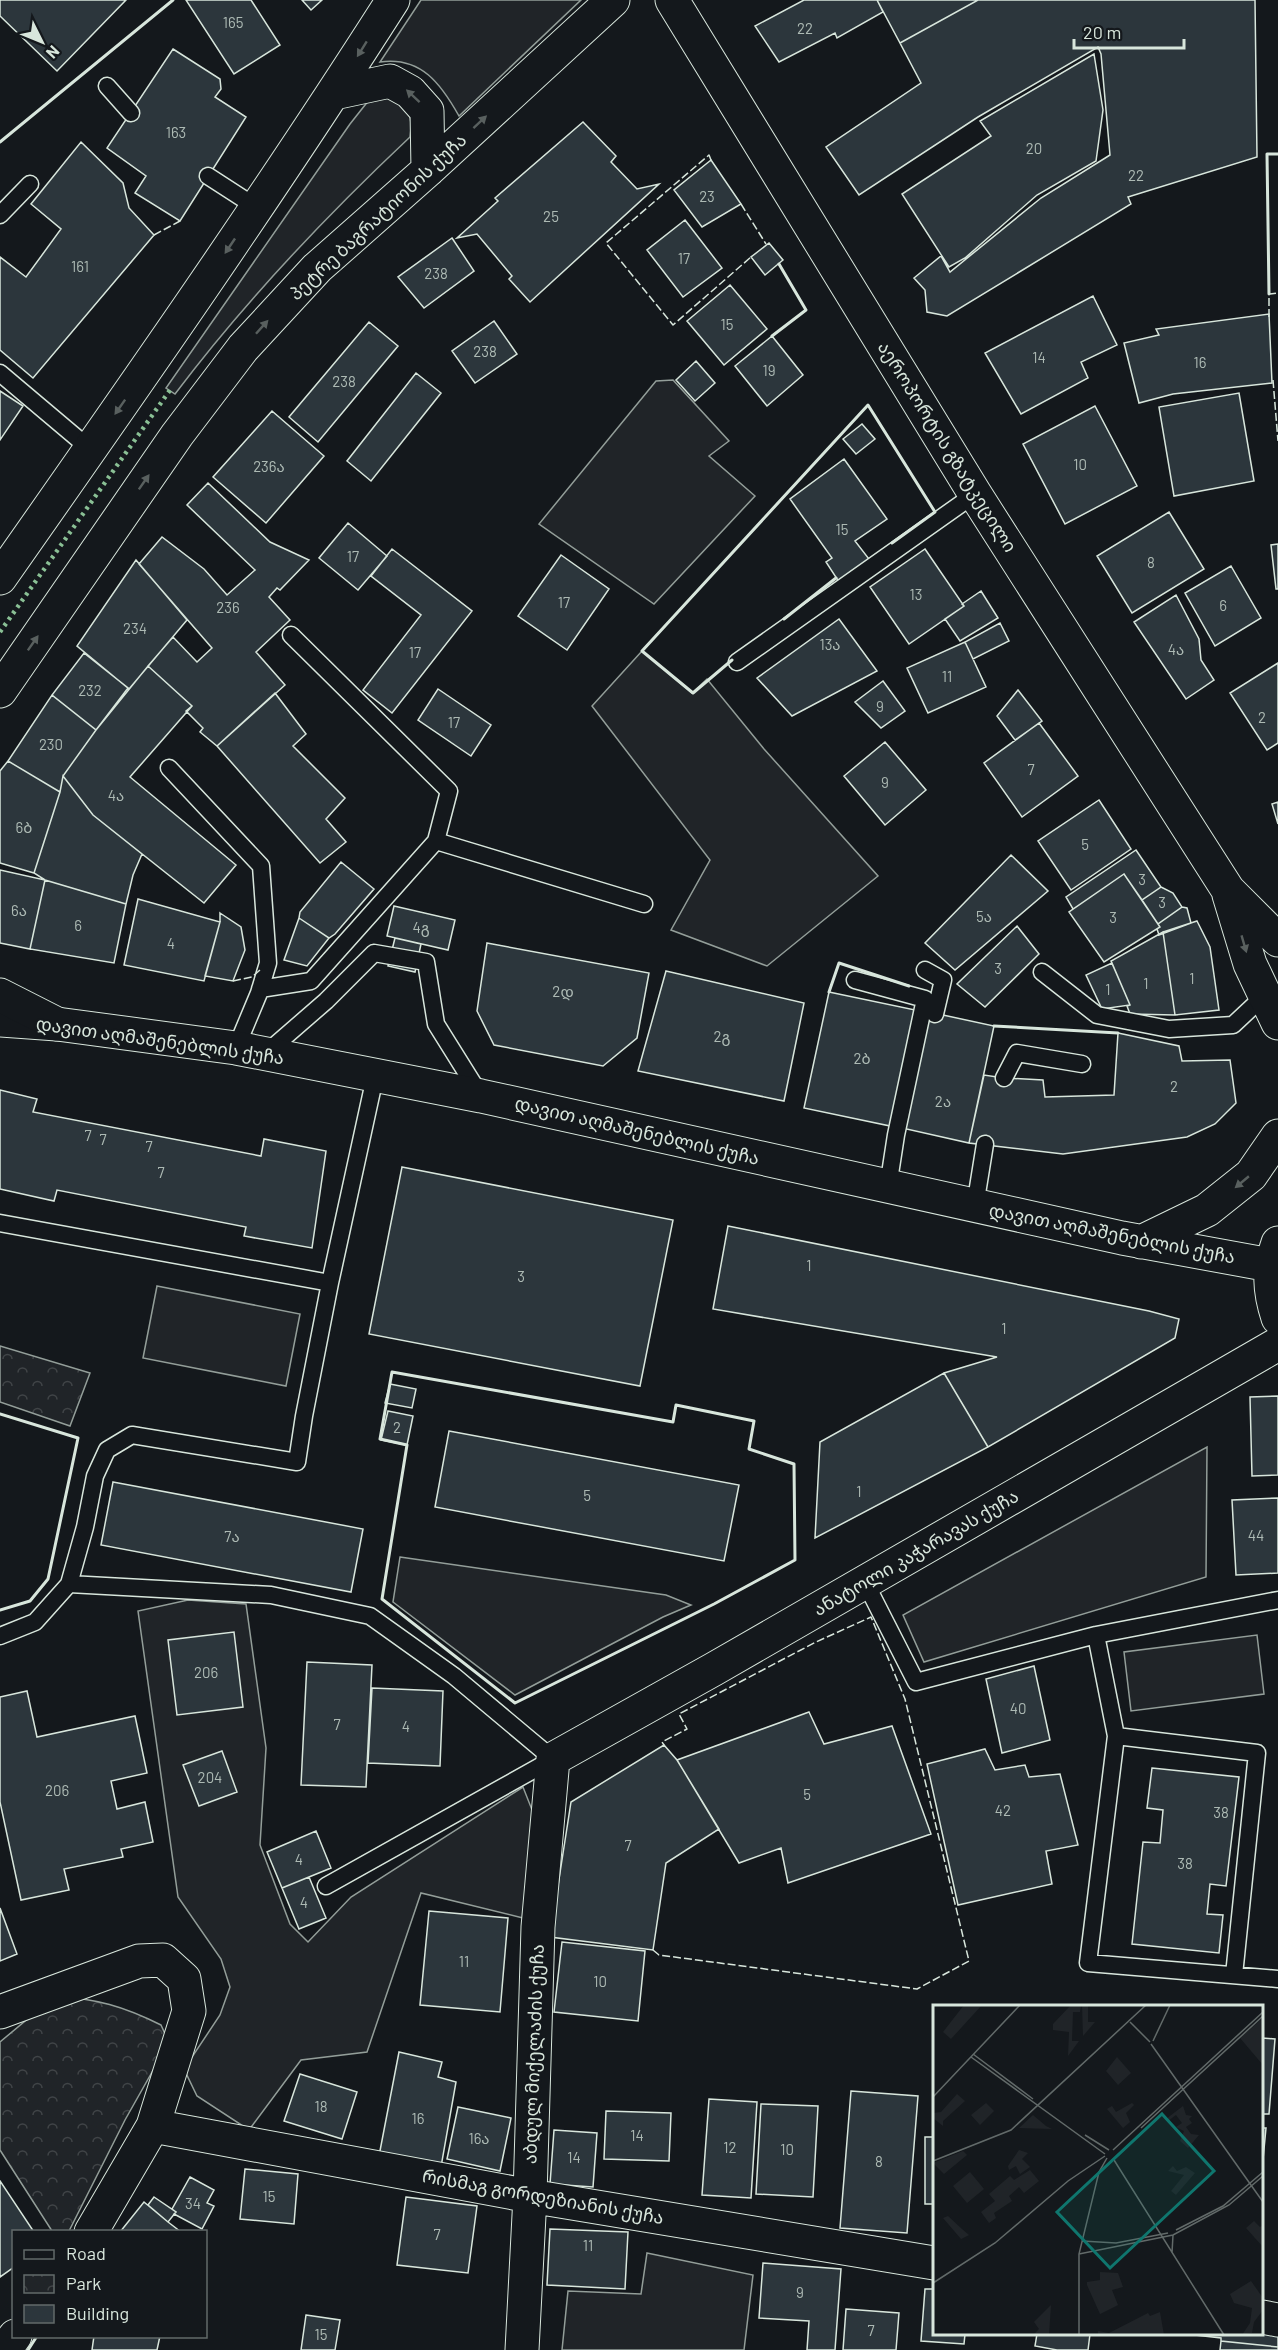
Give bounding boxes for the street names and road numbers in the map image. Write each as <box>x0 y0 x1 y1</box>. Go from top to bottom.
street label: პეტრე ბაგრატიონის ქუჩა <box>284 128 471 305</box>
street label: აეროპორტის გზატკეცილი <box>873 337 1022 557</box>
street label: დავით აღმაშენებლის ქუჩა <box>35 1012 286 1069</box>
street label: დავით აღმაშენებლის ქუჩა <box>513 1091 762 1170</box>
street label: დავით აღმაშენებლის ქუჩა <box>987 1198 1237 1269</box>
street label: ანატოლი კაჭარავას ქუჩა <box>809 1484 1022 1621</box>
street label: აბდულ მიქელაძის ქუჩა <box>518 1944 549 2164</box>
street label: რისმაგ გორდეზიანის ქუჩა <box>421 2164 666 2229</box>

